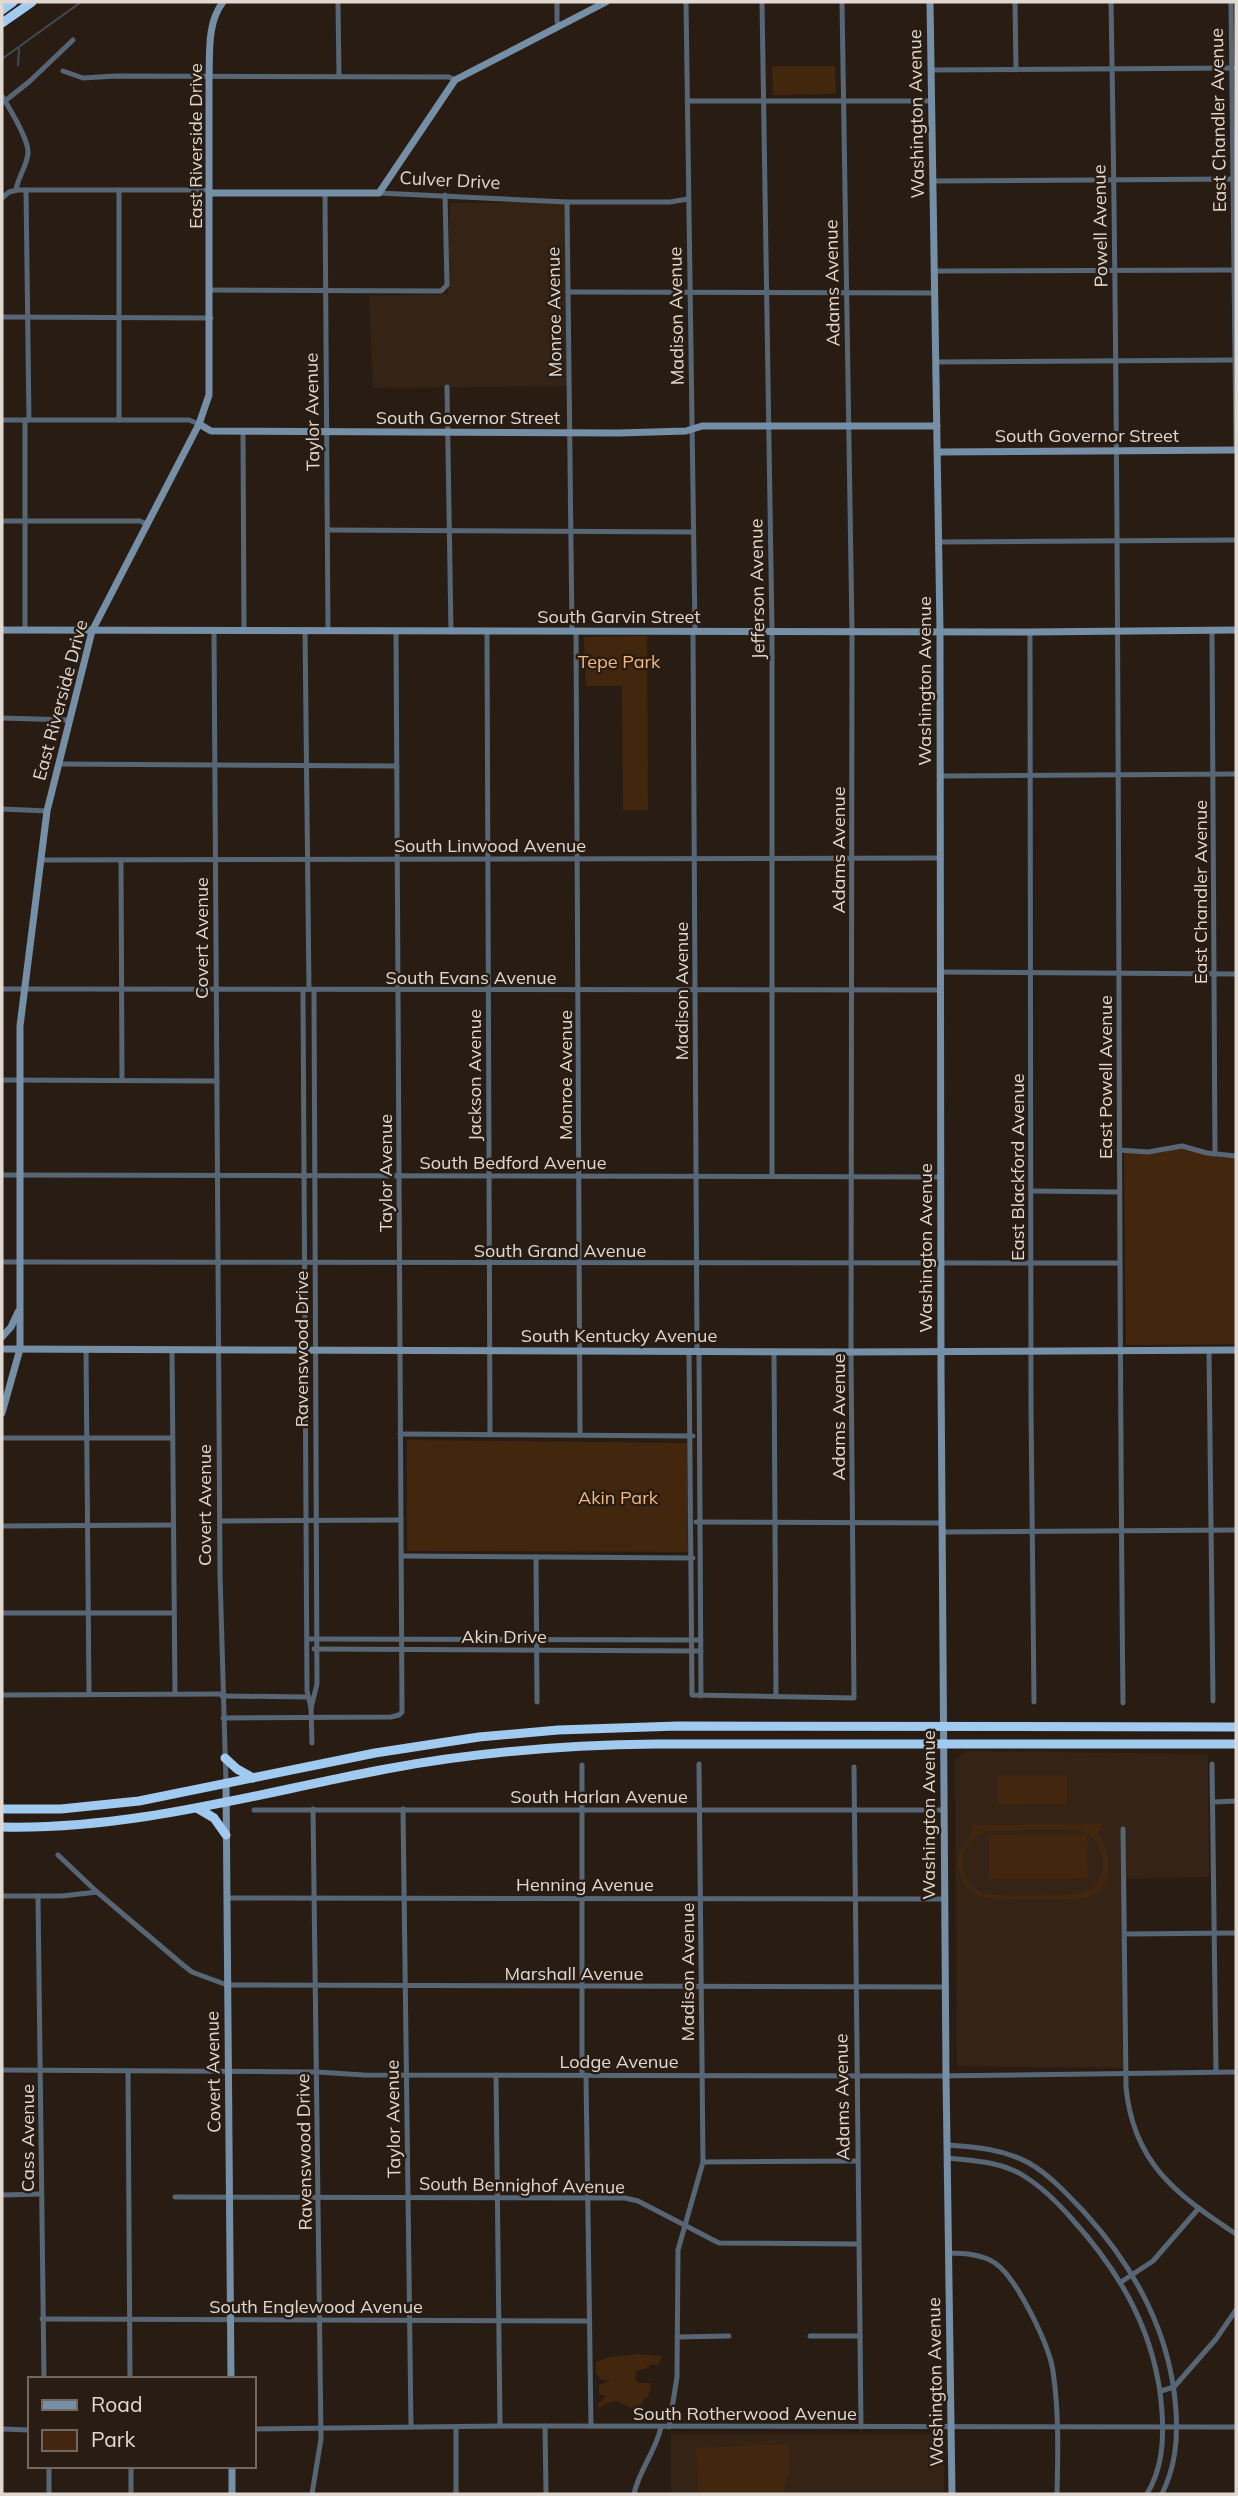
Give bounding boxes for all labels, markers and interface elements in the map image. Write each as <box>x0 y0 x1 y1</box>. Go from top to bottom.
street label: East Chandler Avenue <box>1205 28 1231 212</box>
street label: Washington Avenue <box>903 29 929 199</box>
street label: East Riverside Drive <box>184 63 207 229</box>
street label: Powell Avenue <box>1087 164 1113 288</box>
street label: Culver Drive <box>399 166 501 194</box>
street label: Adams Avenue <box>819 219 845 347</box>
street label: Monroe Avenue <box>541 247 567 377</box>
street label: Madison Avenue <box>663 247 689 385</box>
street label: Taylor Avenue <box>299 353 325 471</box>
street label: South Governor Street <box>376 406 560 429</box>
street label: South Governor Street <box>995 424 1179 447</box>
street label: Jefferson Avenue <box>744 518 770 660</box>
street label: Washington Avenue <box>913 596 936 766</box>
street label: South Garvin Street <box>537 605 701 628</box>
street label: East Riverside Drive <box>27 617 93 783</box>
park label: Tepe Park <box>578 650 661 673</box>
street label: Adams Avenue <box>827 787 850 913</box>
street label: East Chandler Avenue <box>1189 800 1212 984</box>
street label: South Linwood Avenue <box>394 834 586 857</box>
street label: Covert Avenue <box>190 877 213 999</box>
street label: Madison Avenue <box>670 922 693 1060</box>
street label: South Evans Avenue <box>386 966 556 989</box>
street label: East Powell Avenue <box>1094 995 1117 1159</box>
street label: Jackson Avenue <box>463 1009 486 1141</box>
street label: Monroe Avenue <box>554 1010 577 1140</box>
street label: East Blackford Avenue <box>1006 1073 1029 1261</box>
street label: Taylor Avenue <box>374 1114 397 1232</box>
street label: South Bedford Avenue <box>420 1151 606 1174</box>
street label: Washington Avenue <box>914 1163 937 1333</box>
street label: South Grand Avenue <box>474 1239 646 1262</box>
street label: Ravenswood Drive <box>290 1271 313 1427</box>
street label: South Kentucky Avenue <box>521 1324 717 1347</box>
street label: Adams Avenue <box>827 1354 850 1480</box>
street label: Covert Avenue <box>193 1444 216 1566</box>
park label: Akin Park <box>578 1486 659 1509</box>
street label: Akin Drive <box>461 1625 547 1648</box>
street label: Washington Avenue <box>917 1730 940 1900</box>
street label: South Harlan Avenue <box>510 1785 688 1808</box>
street label: Henning Avenue <box>516 1873 654 1896</box>
street label: Madison Avenue <box>676 1903 699 2041</box>
street label: Marshall Avenue <box>505 1962 643 1985</box>
street label: Covert Avenue <box>200 2011 226 2133</box>
street label: Adams Avenue <box>829 2033 855 2161</box>
street label: Lodge Avenue <box>560 2050 678 2073</box>
street label: Taylor Avenue <box>380 2060 406 2178</box>
street label: Ravenswood Drive <box>291 2073 317 2231</box>
street label: Cass Avenue <box>16 2084 39 2192</box>
street label: South Bennighof Avenue <box>419 2172 625 2198</box>
street label: South Englewood Avenue <box>209 2295 423 2318</box>
street label: Washington Avenue <box>922 2297 948 2467</box>
legend <box>28 2377 256 2468</box>
text: Road <box>91 2391 142 2417</box>
street label: South Rotherwood Avenue <box>633 2402 857 2425</box>
text: Park <box>91 2426 135 2452</box>

